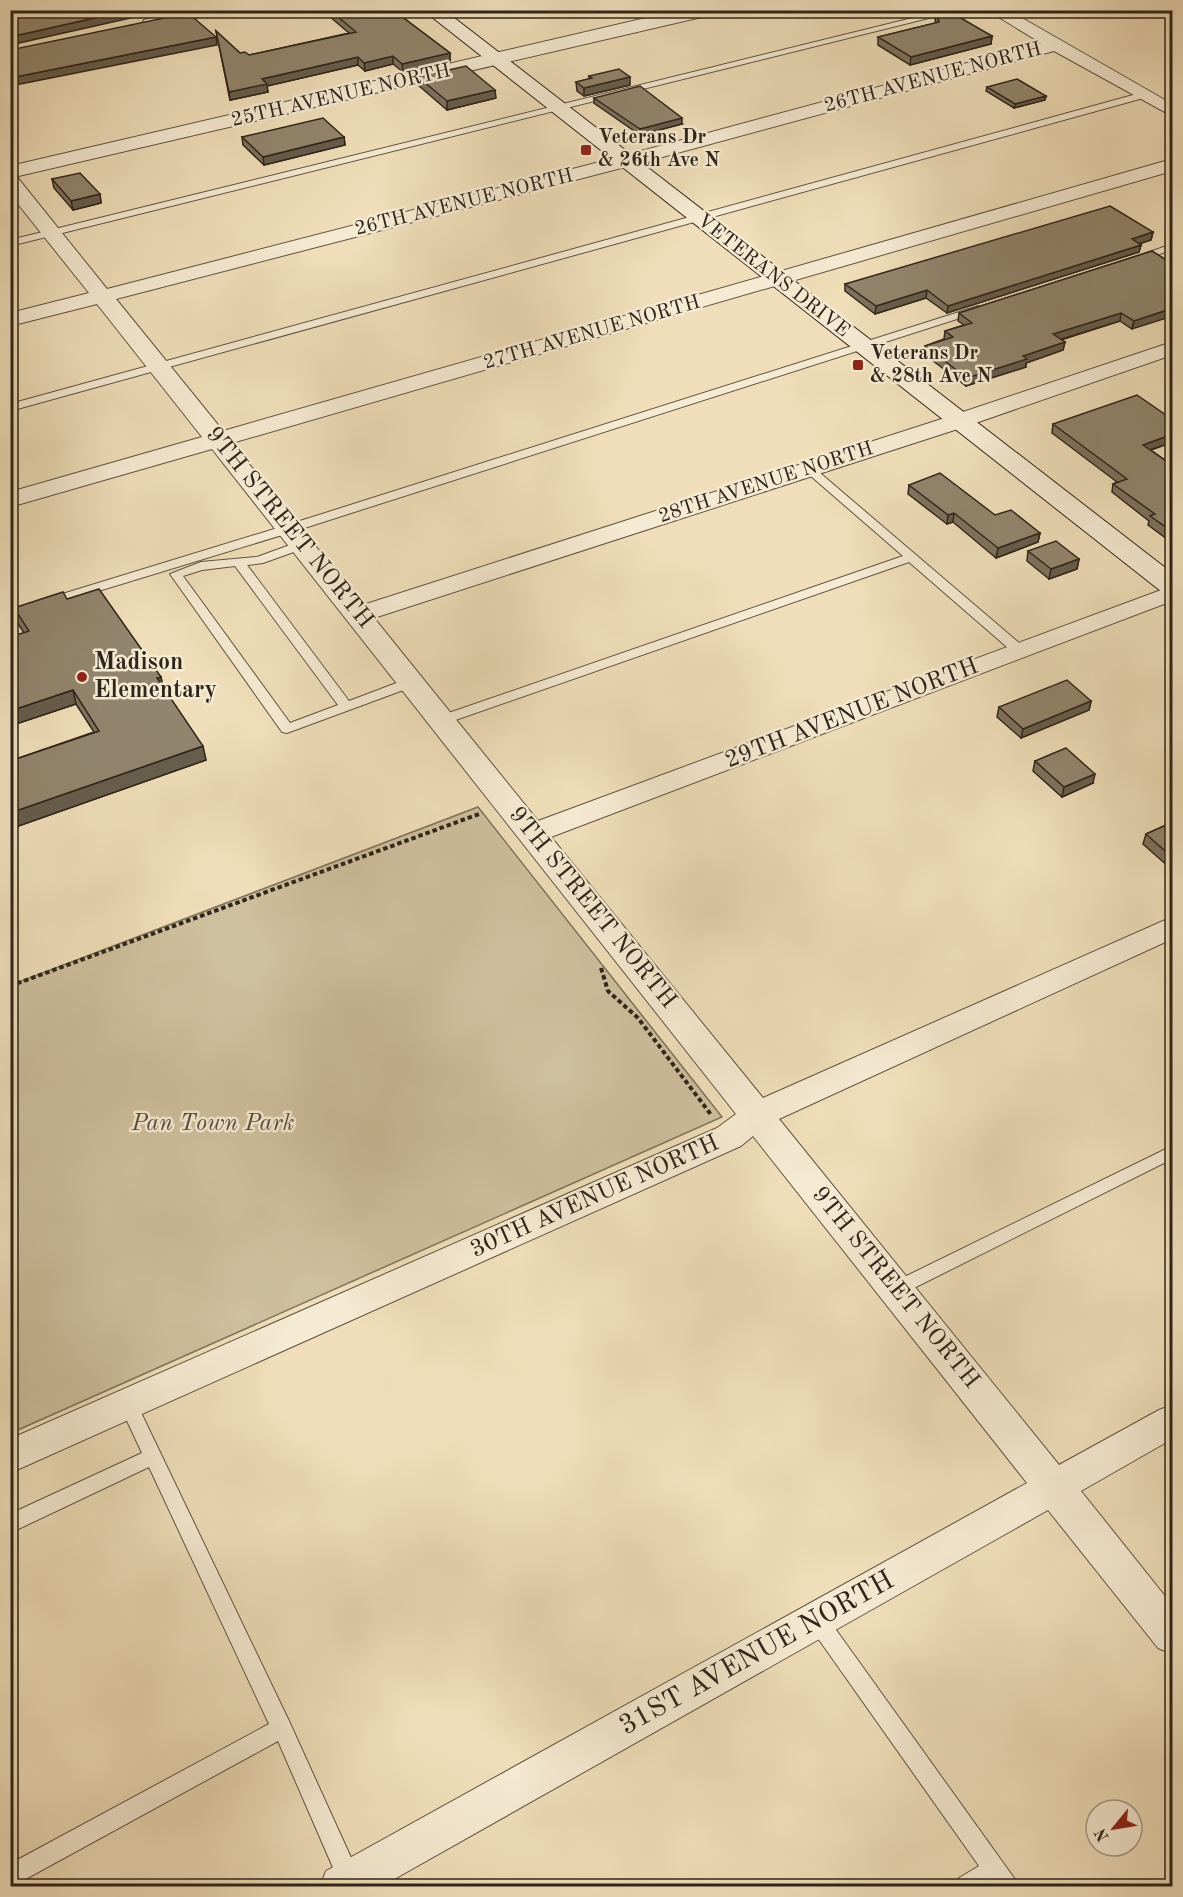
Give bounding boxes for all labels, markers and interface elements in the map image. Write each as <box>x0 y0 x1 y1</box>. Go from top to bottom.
street label: 26TH AVENUE NORTH <box>822 39 1044 117</box>
street label: 25TH AVENUE NORTH <box>229 61 453 131</box>
place label: Veterans Dr & 26th Ave N <box>598 128 721 171</box>
marker: Veterans Dr & 26th Ave N <box>579 143 593 157</box>
street label: 26TH AVENUE NORTH <box>353 166 575 240</box>
street label: VETERANS DRIVE <box>693 210 853 342</box>
street label: 27TH AVENUE NORTH <box>481 292 703 374</box>
place label: Veterans Dr & 28th Ave N <box>870 344 993 387</box>
marker: Veterans Dr & 28th Ave N <box>851 358 865 372</box>
street label: 9TH STREET NORTH <box>201 423 377 633</box>
street label: 28TH AVENUE NORTH <box>656 439 876 527</box>
place label: Madison Elementary <box>94 651 217 703</box>
street label: 29TH AVENUE NORTH <box>722 655 982 773</box>
marker: Madison Elementary <box>75 670 89 684</box>
street label: 9TH STREET NORTH <box>504 803 680 1013</box>
park label: Pan Town Park <box>131 1112 294 1136</box>
street label: 30TH AVENUE NORTH <box>467 1131 723 1263</box>
street label: 9TH STREET NORTH <box>807 1183 983 1393</box>
street label: 31ST AVENUE NORTH <box>615 1567 899 1741</box>
north arrow <box>1084 1798 1144 1858</box>
text: N <box>1092 1825 1113 1844</box>

